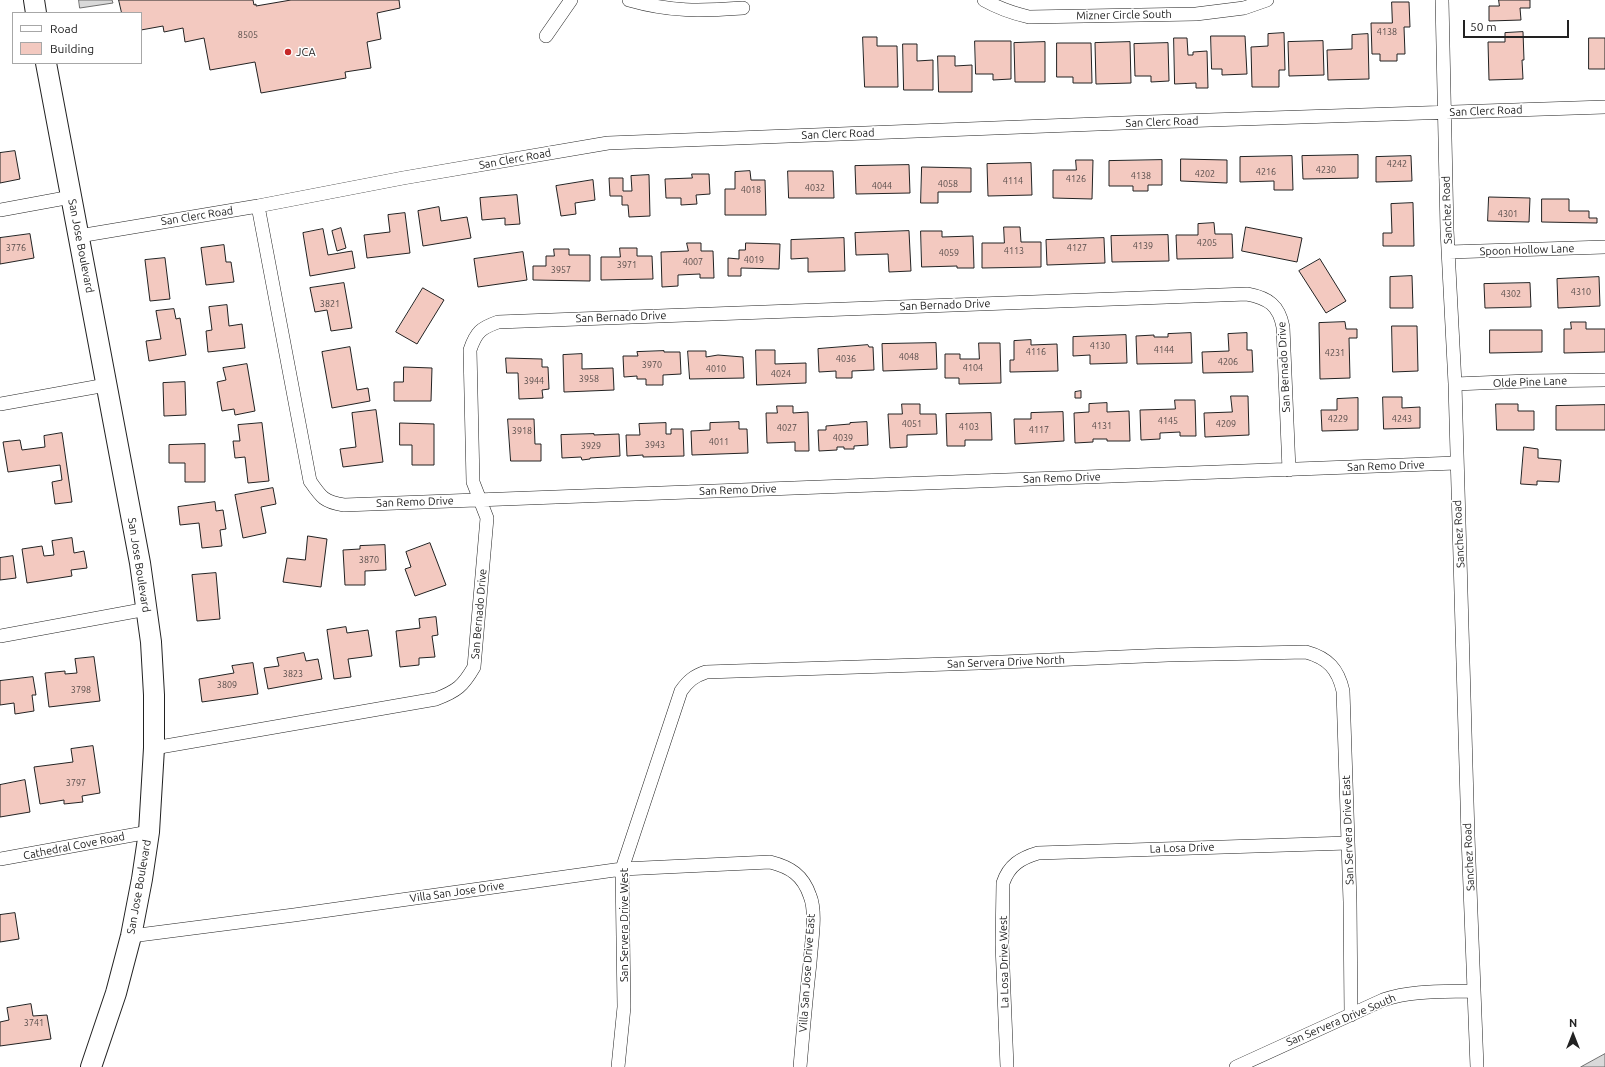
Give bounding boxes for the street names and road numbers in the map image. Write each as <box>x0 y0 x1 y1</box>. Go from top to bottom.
street label: Mizner Circle South <box>1076 8 1172 22</box>
street label: San Clerc Road <box>1449 103 1523 119</box>
street label: San Clerc Road <box>1125 114 1199 130</box>
street label: San Clerc Road <box>801 126 875 142</box>
street label: San Clerc Road <box>478 146 552 172</box>
street label: Sanchez Road <box>1439 176 1455 244</box>
street label: San Jose Boulevard <box>65 198 97 294</box>
street label: San Clerc Road <box>160 204 234 228</box>
street label: Spoon Hollow Lane <box>1479 242 1575 258</box>
street label: San Bernado Drive <box>899 297 991 313</box>
street label: San Bernado Drive <box>575 309 667 325</box>
street label: San Bernado Drive <box>1275 321 1293 413</box>
street label: Olde Pine Lane <box>1493 374 1567 390</box>
street label: San Remo Drive <box>1347 458 1425 474</box>
street label: San Remo Drive <box>1023 470 1101 486</box>
street label: San Remo Drive <box>699 482 777 498</box>
street label: San Remo Drive <box>376 494 454 510</box>
street label: Sanchez Road <box>1451 500 1467 568</box>
street label: San Jose Boulevard <box>125 517 153 613</box>
street label: San Bernado Drive <box>468 568 490 660</box>
street label: San Servera Drive North <box>947 653 1065 671</box>
street label: San Servera Drive East <box>1339 775 1357 885</box>
street label: Sanchez Road <box>1461 823 1477 891</box>
street label: Cathedral Cove Road <box>22 830 126 862</box>
street label: San Jose Boulevard <box>124 839 154 935</box>
street label: La Losa Drive <box>1149 840 1215 856</box>
street label: San Servera Drive West <box>617 868 631 982</box>
street label: Villa San Jose Drive <box>409 879 505 905</box>
street label: Villa San Jose Drive East <box>796 913 818 1033</box>
street label: La Losa Drive West <box>997 916 1011 1008</box>
street label: San Servera Drive South <box>1284 991 1398 1049</box>

